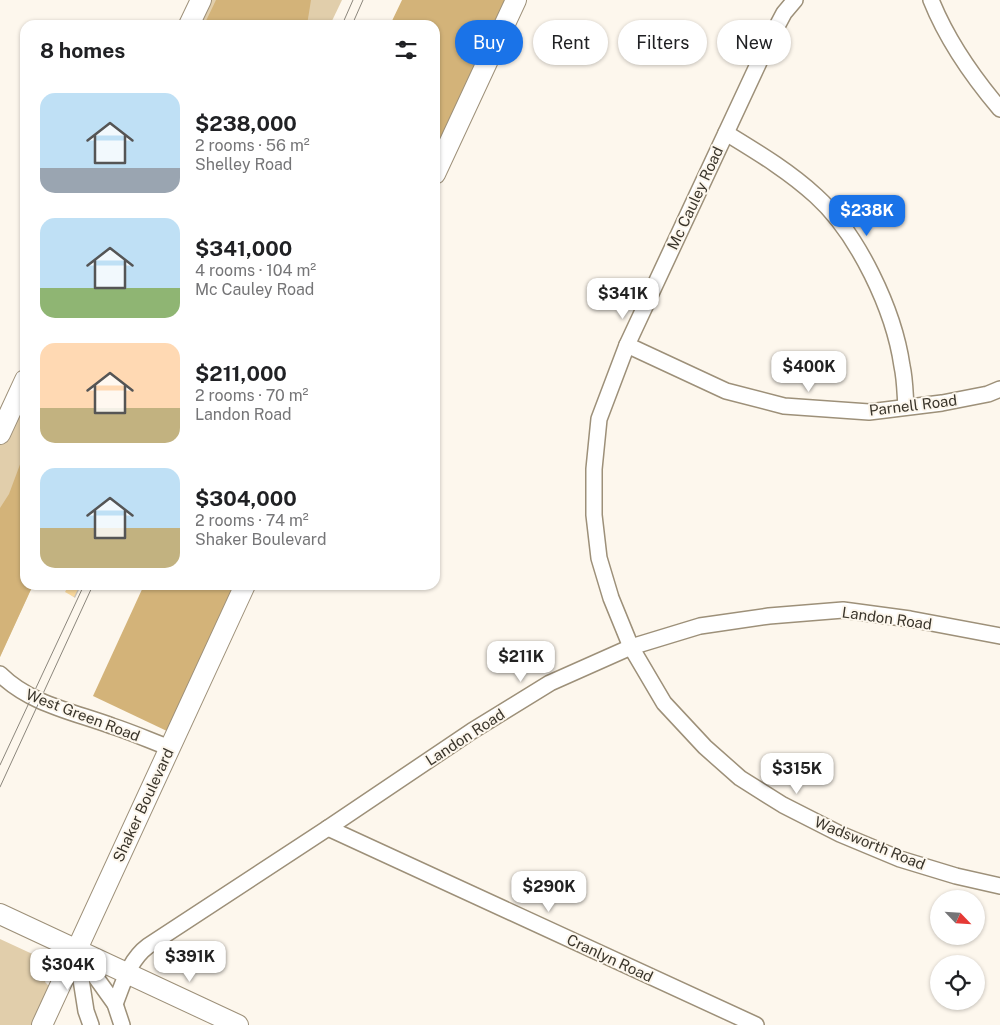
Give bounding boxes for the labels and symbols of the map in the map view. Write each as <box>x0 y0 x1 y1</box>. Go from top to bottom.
street label: Mc Cauley Road <box>664 144 726 252</box>
pin: $238K <box>832 194 902 237</box>
pin: $341K <box>588 278 658 320</box>
pin: $400K <box>774 350 844 393</box>
street label: Parnell Road <box>868 391 958 419</box>
street label: Landon Road <box>841 603 933 633</box>
pin: $211K <box>486 640 556 683</box>
street label: West Green Road <box>24 685 142 745</box>
street label: Landon Road <box>422 705 508 769</box>
street label: Shaker Boulevard <box>109 746 177 864</box>
pin: $315K <box>762 752 832 795</box>
street label: Wadsworth Road <box>812 813 928 873</box>
pin: $290K <box>514 870 584 913</box>
north arrow <box>930 890 985 945</box>
street label: Cranlyn Road <box>564 931 656 985</box>
pin: $391K <box>155 940 225 983</box>
pin: $304K <box>33 948 103 991</box>

